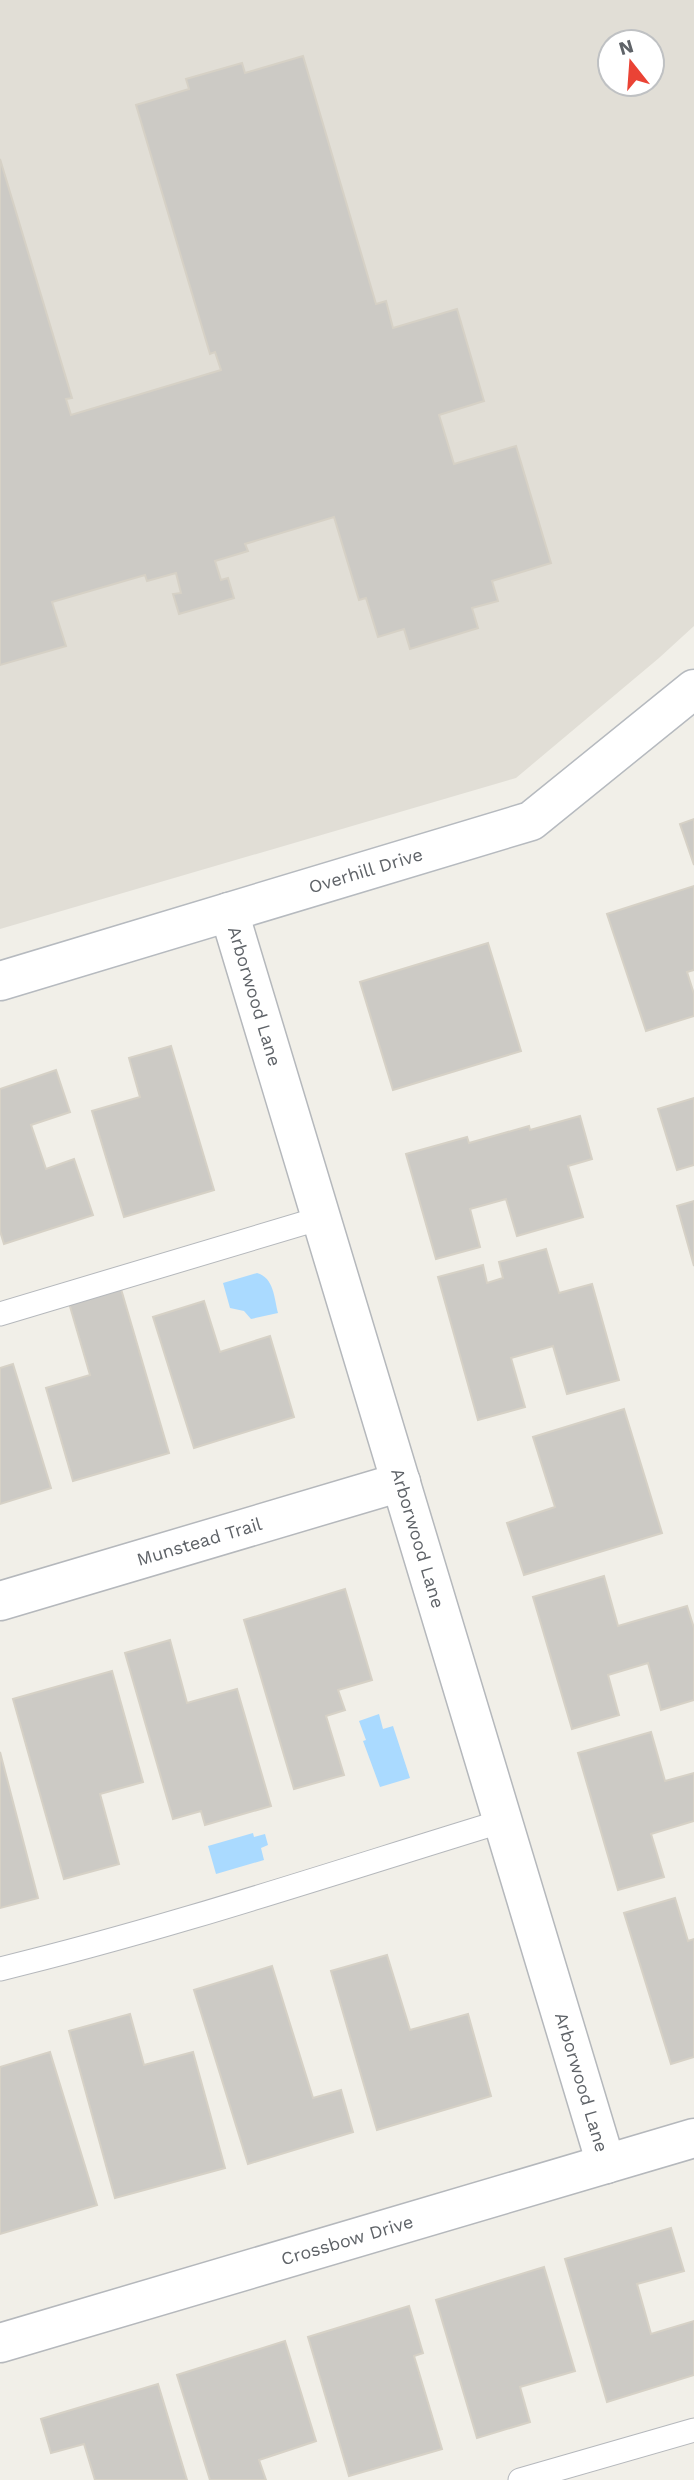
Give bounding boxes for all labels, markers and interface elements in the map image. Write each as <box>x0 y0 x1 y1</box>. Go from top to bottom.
north arrow <box>596 28 666 98</box>
text: N <box>616 34 636 60</box>
street label: Overhill Drive <box>306 843 425 897</box>
street label: Arborwood Lane <box>224 924 286 1069</box>
street label: Arborwood Lane <box>387 1466 449 1611</box>
street label: Munstead Trail <box>134 1513 265 1570</box>
street label: Arborwood Lane <box>551 2009 613 2154</box>
street label: Crossbow Drive <box>279 2211 416 2269</box>

